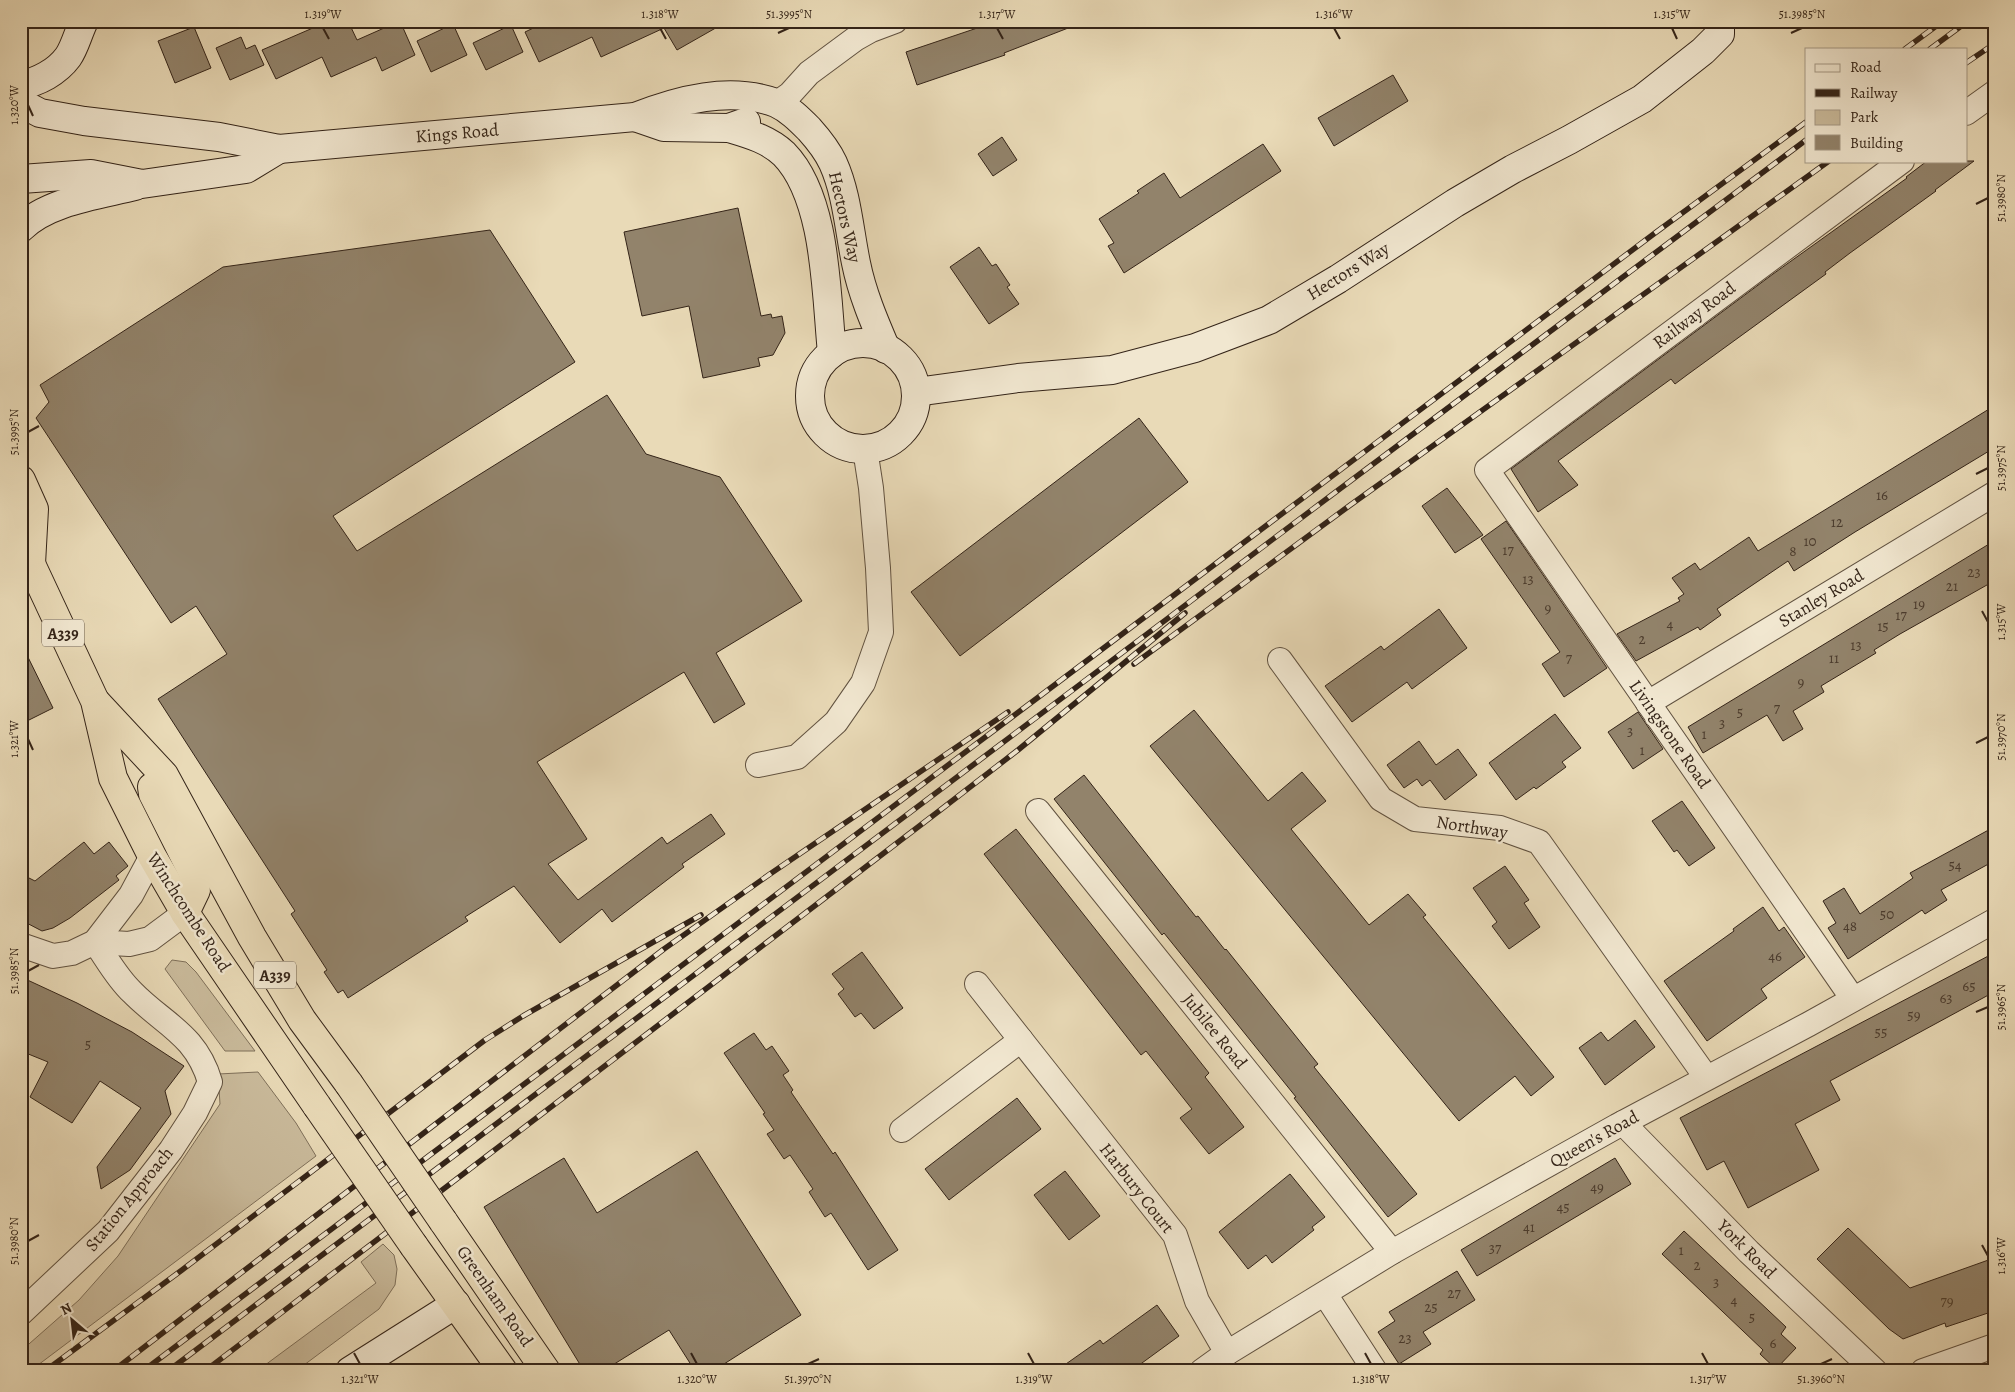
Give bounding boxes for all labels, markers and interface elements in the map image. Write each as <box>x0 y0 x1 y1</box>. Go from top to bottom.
text: 1.319°W <box>304 6 342 22</box>
text: 1.318°W <box>641 6 680 22</box>
text: 51.3995°N <box>766 6 812 22</box>
text: 1.317°W <box>979 6 1016 22</box>
text: 1.316°W <box>1315 6 1353 22</box>
text: 1.315°W <box>1654 6 1691 22</box>
text: 51.3985°N <box>1779 6 1826 22</box>
legend <box>1805 48 1968 162</box>
text: Road <box>1850 57 1882 77</box>
text: Railway <box>1850 83 1898 103</box>
text: 1.320°W <box>6 84 22 125</box>
text: Park <box>1850 107 1879 127</box>
street label: Kings Road <box>414 117 500 149</box>
text: Building <box>1850 133 1903 153</box>
street label: Hectors Way <box>823 169 867 266</box>
text: 51.3980°N <box>1993 174 2009 222</box>
street label: Hectors Way <box>1302 236 1395 306</box>
street label: Railway Road <box>1648 276 1741 354</box>
text: 51.3995°N <box>6 409 22 455</box>
text: 51.3975°N <box>1993 445 2009 491</box>
house number: 16 <box>1876 485 1888 505</box>
house number: 12 <box>1831 512 1843 532</box>
house number: 10 <box>1803 531 1817 551</box>
house number: 17 <box>1502 540 1514 560</box>
house number: 8 <box>1789 541 1797 561</box>
house number: 23 <box>1967 562 1981 582</box>
street label: Stanley Road <box>1774 563 1868 633</box>
house number: 13 <box>1522 569 1534 589</box>
house number: 21 <box>1946 576 1958 596</box>
house number: 19 <box>1913 594 1925 614</box>
house number: 9 <box>1545 598 1552 618</box>
text: 1.315°W <box>1993 603 2009 640</box>
house number: 17 <box>1895 605 1907 625</box>
house number: 4 <box>1667 614 1674 634</box>
house number: 15 <box>1877 616 1889 636</box>
road number: A339 <box>42 620 84 646</box>
house number: 2 <box>1638 629 1646 649</box>
house number: 13 <box>1850 635 1862 655</box>
house number: 7 <box>1566 648 1573 668</box>
house number: 11 <box>1829 648 1839 668</box>
house number: 9 <box>1798 672 1805 692</box>
street label: Livingstone Road <box>1624 675 1717 793</box>
house number: 7 <box>1774 698 1781 718</box>
house number: 5 <box>1737 702 1743 722</box>
house number: 3 <box>1719 713 1725 733</box>
text: 51.3970°N <box>1993 713 2009 761</box>
text: 1.321°W <box>6 720 22 758</box>
house number: 3 <box>1627 721 1633 741</box>
house number: 1 <box>1701 724 1707 744</box>
house number: 1 <box>1639 740 1645 760</box>
street label: Northway <box>1434 810 1510 845</box>
street label: Winchcombe Road <box>141 847 237 977</box>
house number: 54 <box>1948 855 1962 875</box>
house number: 50 <box>1880 904 1894 924</box>
house number: 48 <box>1843 916 1857 936</box>
house number: 46 <box>1768 946 1782 966</box>
text: 51.3985°N <box>6 947 22 994</box>
road number: A339 <box>254 962 296 988</box>
house number: 65 <box>1962 976 1976 996</box>
text: 51.3965°N <box>1993 983 2009 1030</box>
street label: Jubilee Road <box>1177 988 1253 1074</box>
house number: 63 <box>1939 988 1953 1008</box>
house number: 59 <box>1907 1005 1921 1025</box>
house number: 55 <box>1875 1022 1887 1042</box>
house number: 5 <box>85 1034 91 1054</box>
street label: Queen's Road <box>1545 1105 1643 1173</box>
street label: Harbury Court <box>1094 1138 1180 1238</box>
street label: Station Approach <box>79 1142 179 1256</box>
house number: 49 <box>1590 1177 1604 1197</box>
house number: 45 <box>1556 1197 1570 1217</box>
street label: York Road <box>1711 1213 1782 1284</box>
text: 51.3980°N <box>6 1217 22 1265</box>
house number: 41 <box>1523 1217 1535 1237</box>
text: 1.316°W <box>1993 1237 2009 1275</box>
house number: 37 <box>1489 1238 1502 1258</box>
house number: 1 <box>1678 1240 1684 1260</box>
street label: Greenham Road <box>451 1241 539 1352</box>
house number: 2 <box>1693 1255 1701 1275</box>
house number: 3 <box>1713 1272 1719 1292</box>
house number: 27 <box>1447 1283 1461 1303</box>
house number: 4 <box>1731 1290 1738 1310</box>
house number: 79 <box>1940 1291 1954 1311</box>
north arrow <box>48 1294 98 1344</box>
house number: 25 <box>1424 1297 1438 1317</box>
text: N <box>57 1298 75 1320</box>
house number: 5 <box>1749 1307 1755 1327</box>
house number: 23 <box>1398 1328 1412 1348</box>
house number: 6 <box>1770 1333 1777 1353</box>
text: 1.321°W <box>341 1371 379 1387</box>
text: 1.320°W <box>677 1371 718 1387</box>
text: 51.3970°N <box>784 1371 832 1387</box>
text: 1.319°W <box>1015 1371 1053 1387</box>
text: 1.318°W <box>1352 1371 1391 1387</box>
text: 1.317°W <box>1690 1371 1727 1387</box>
text: 51.3960°N <box>1797 1371 1845 1387</box>

